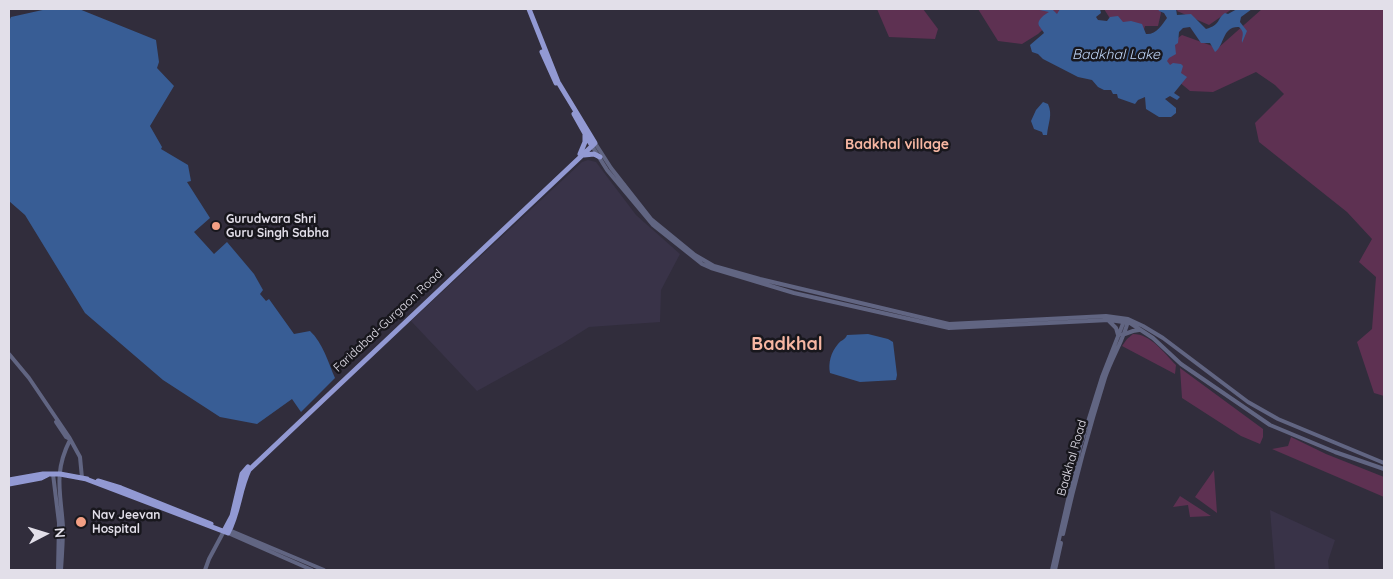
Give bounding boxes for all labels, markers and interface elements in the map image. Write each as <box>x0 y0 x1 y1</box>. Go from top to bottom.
water label: Badkhal Lake <box>1072 47 1160 63</box>
district label: Badkhal village <box>845 137 949 153</box>
place label: Gurudwara Shri Guru Singh Sabha <box>226 212 329 240</box>
marker: Gurudwara Shri Guru Singh Sabha <box>210 220 222 232</box>
street label: Faridabad-Gurgaon Road <box>331 267 445 375</box>
district label: Badkhal <box>751 334 823 356</box>
street label: Badkhal Road <box>1054 418 1090 498</box>
place label: Nav Jeevan Hospital <box>92 508 160 536</box>
north arrow <box>20 509 70 559</box>
marker: Nav Jeevan Hospital <box>74 515 88 529</box>
text: N <box>51 527 69 539</box>

